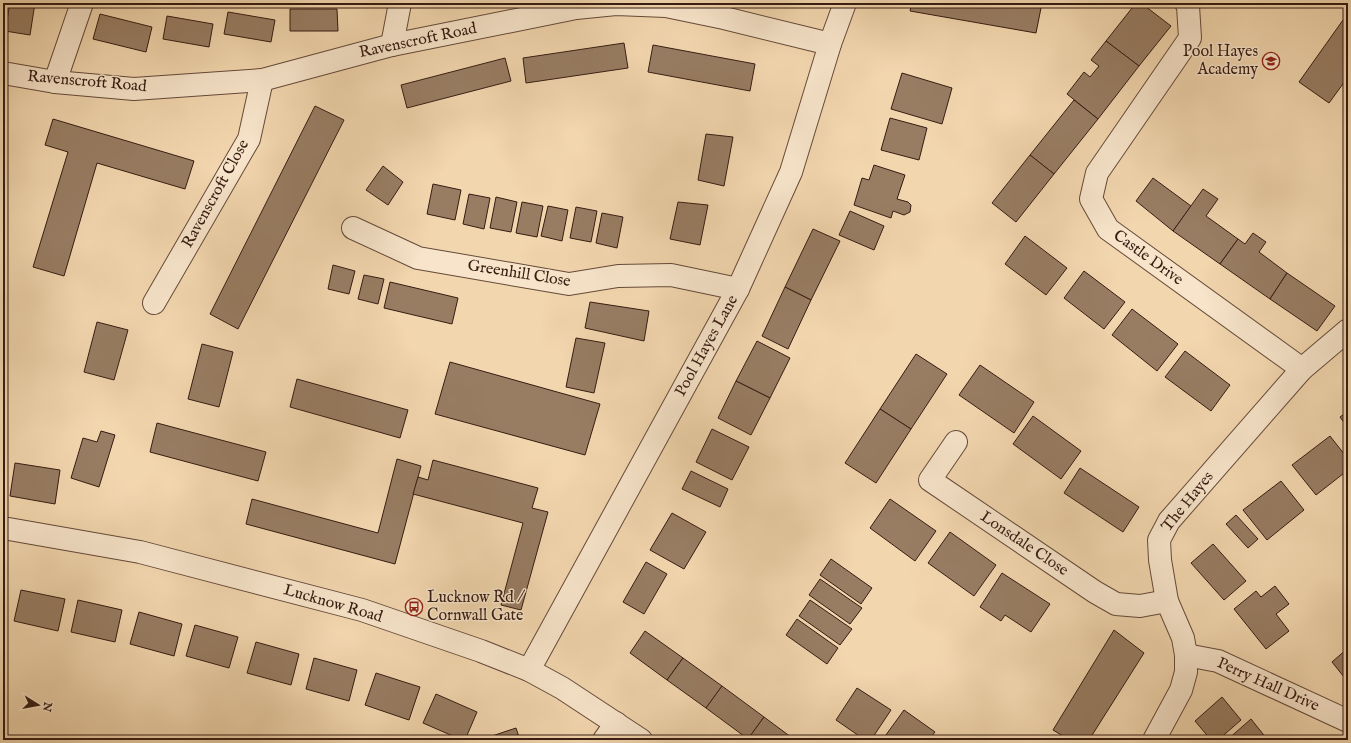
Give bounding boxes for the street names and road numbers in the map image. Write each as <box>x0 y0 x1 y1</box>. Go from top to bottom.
street label: Ravenscroft Road <box>357 19 479 63</box>
street label: Ravenscroft Road <box>27 67 148 97</box>
street label: Ravenscroft Close <box>178 136 254 252</box>
street label: Castle Drive <box>1109 226 1187 290</box>
street label: Greenhill Close <box>466 256 572 292</box>
street label: Pool Hayes Lane <box>671 292 743 400</box>
street label: The Hayes <box>1158 467 1219 536</box>
street label: Lonsdale Close <box>976 507 1072 581</box>
street label: Lucknow Road <box>281 580 385 628</box>
street label: Perry Hall Drive <box>1214 654 1322 716</box>

